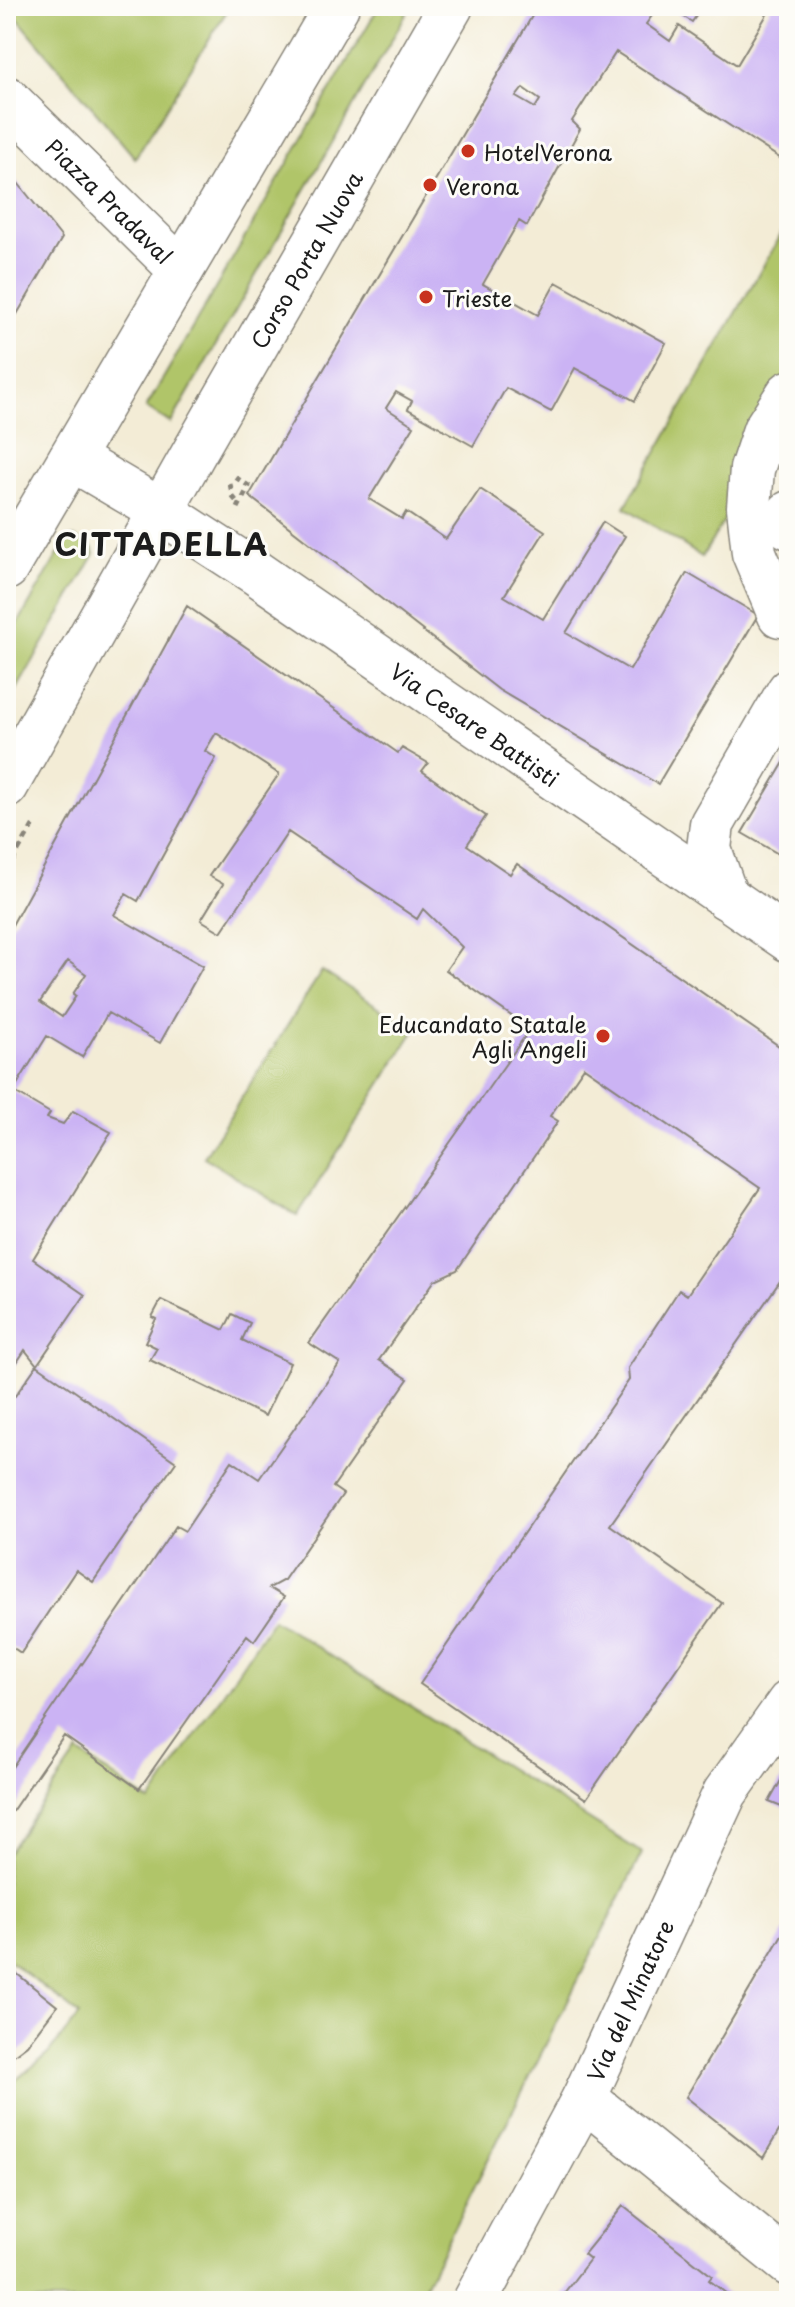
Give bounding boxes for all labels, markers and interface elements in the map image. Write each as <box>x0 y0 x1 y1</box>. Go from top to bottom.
street label: Piazza Pradaval <box>39 130 181 271</box>
place label: HotelVerona <box>484 135 612 168</box>
marker: HotelVerona <box>459 142 477 160</box>
street label: Corso Porta Nuova <box>241 164 370 354</box>
place label: Verona <box>446 169 519 202</box>
marker: Verona <box>421 176 439 194</box>
place label: Trieste <box>442 281 512 314</box>
marker: Trieste <box>417 288 435 306</box>
district label: CITTADELLA <box>55 521 269 566</box>
street label: Via Cesare Battisti <box>384 654 567 794</box>
place label: Educandato Statale Agli Angeli <box>379 1007 587 1065</box>
marker: Educandato Statale Agli Angeli <box>594 1027 612 1045</box>
street label: Via del Minatore <box>578 1914 681 2087</box>

